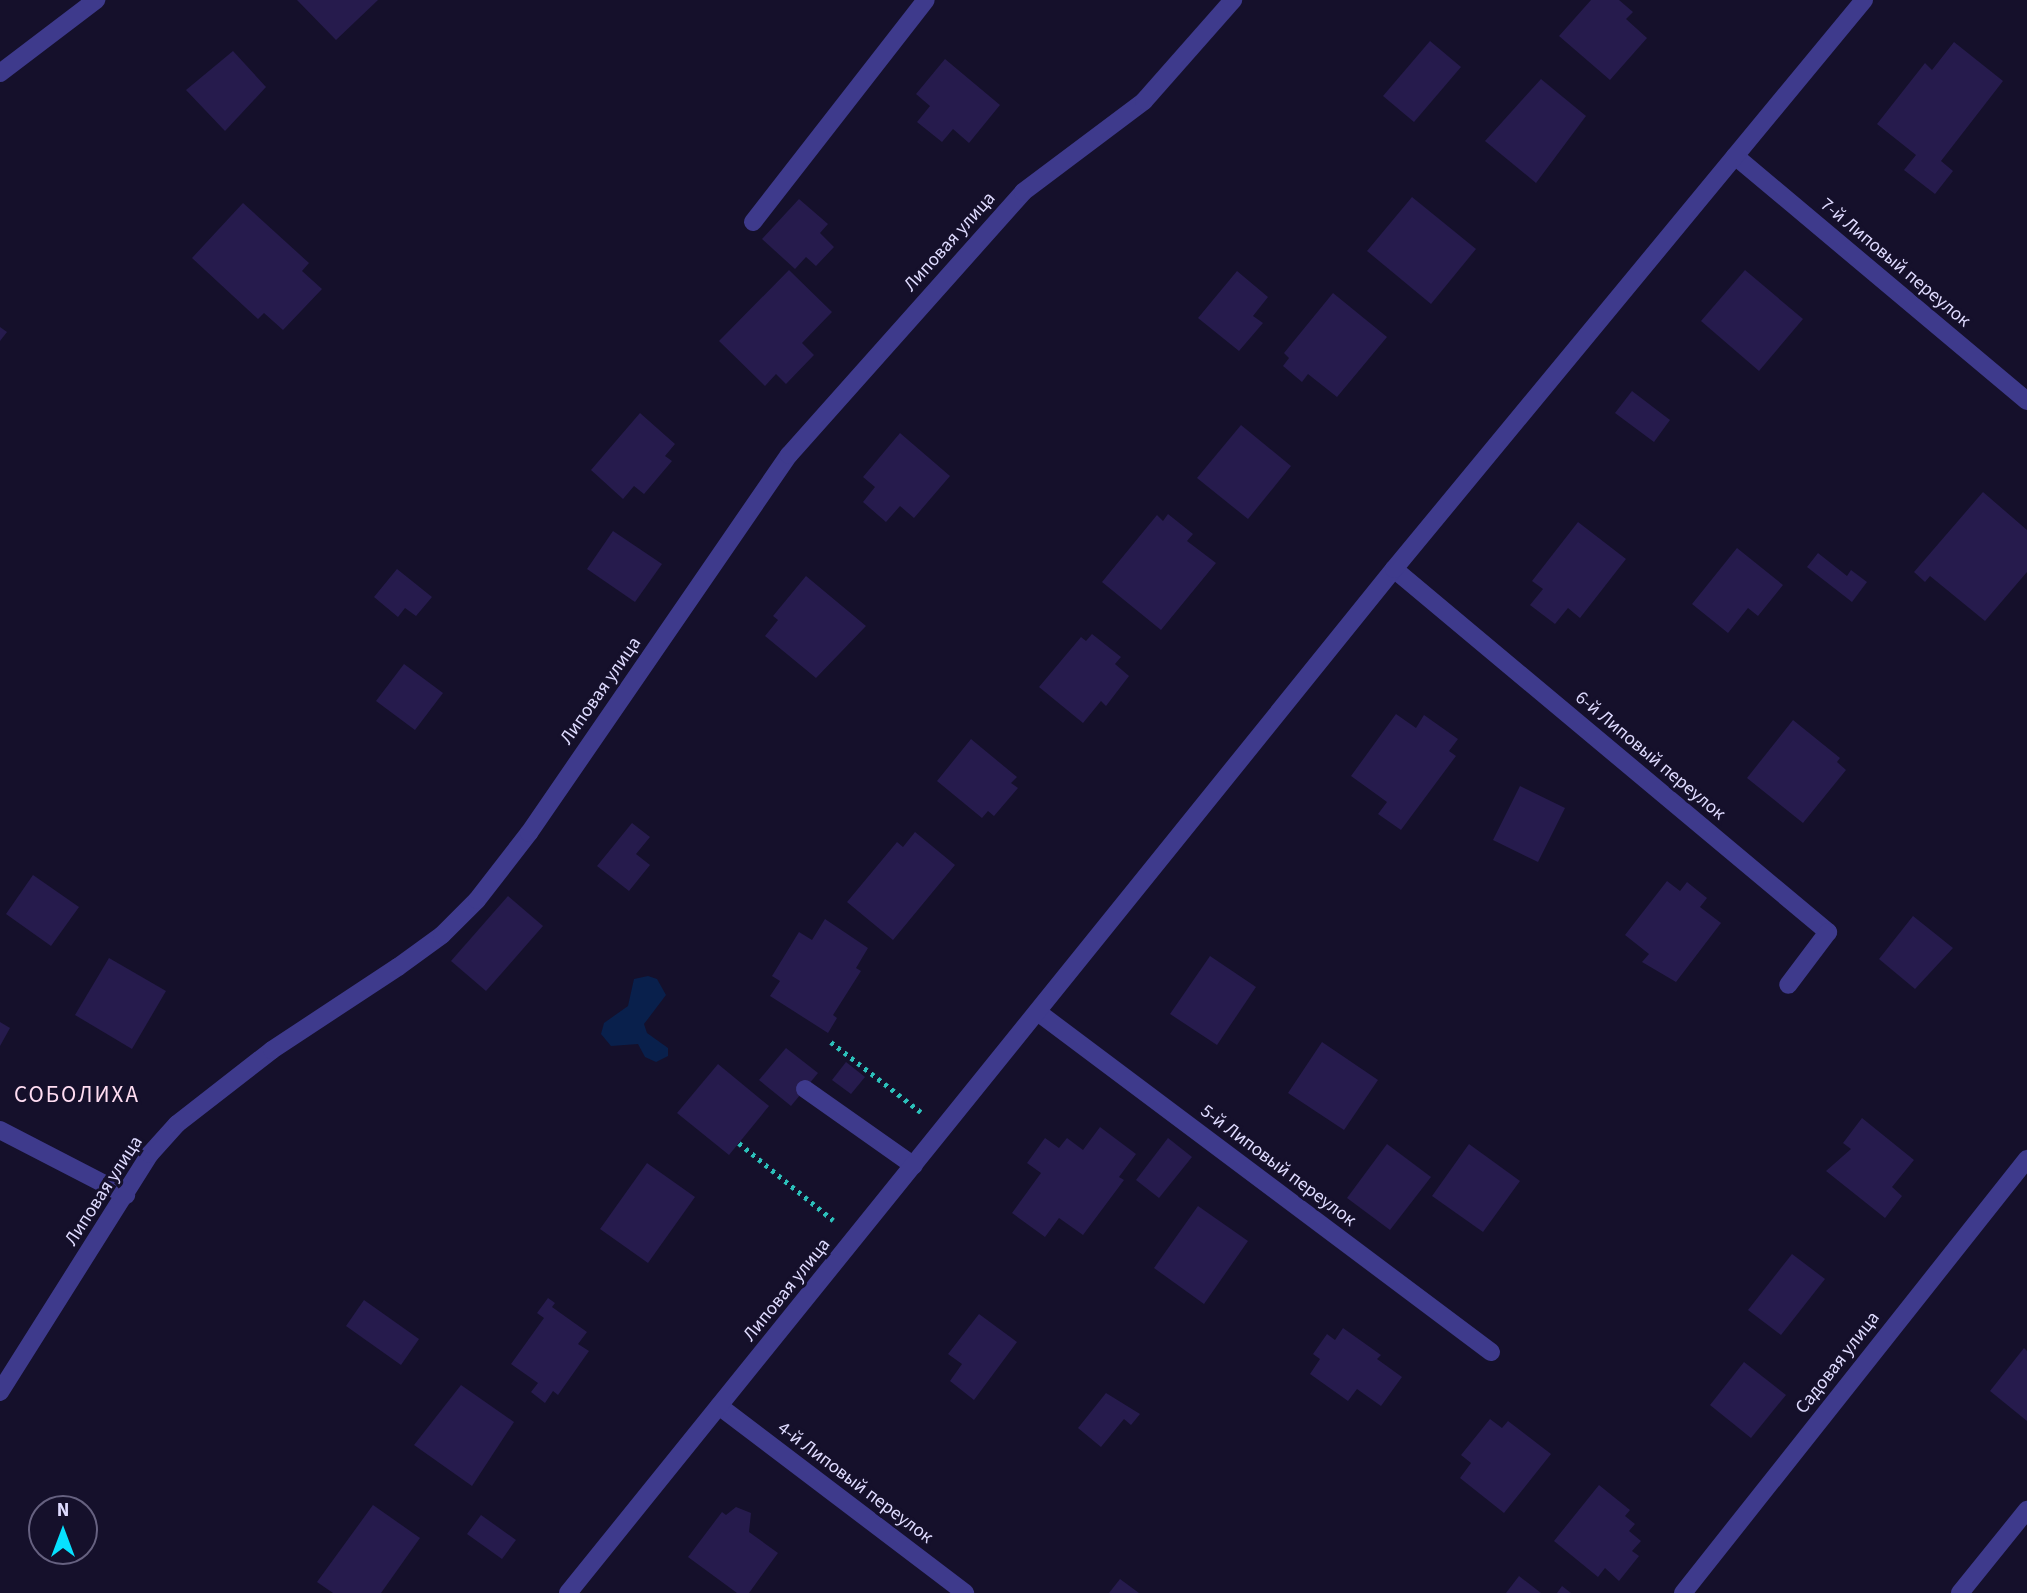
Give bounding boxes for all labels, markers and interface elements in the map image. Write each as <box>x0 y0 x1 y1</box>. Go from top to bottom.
street label: Липовая улица <box>899 188 1001 296</box>
street label: 7-й Липовый переулок <box>1815 194 1975 332</box>
street label: Липовая улица <box>555 633 647 749</box>
street label: 6-й Липовый переулок <box>1570 687 1730 825</box>
district label: СОБОЛИХА <box>15 1081 139 1109</box>
street label: 5-й Липовый переулок <box>1196 1100 1360 1232</box>
street label: Липовая улица <box>60 1132 148 1250</box>
street label: Липовая улица <box>738 1234 836 1346</box>
street label: Садовая улица <box>1791 1307 1885 1419</box>
street label: 4-й Липовый переулок <box>773 1417 937 1549</box>
north arrow <box>28 1495 98 1565</box>
text: N <box>57 1497 69 1524</box>

